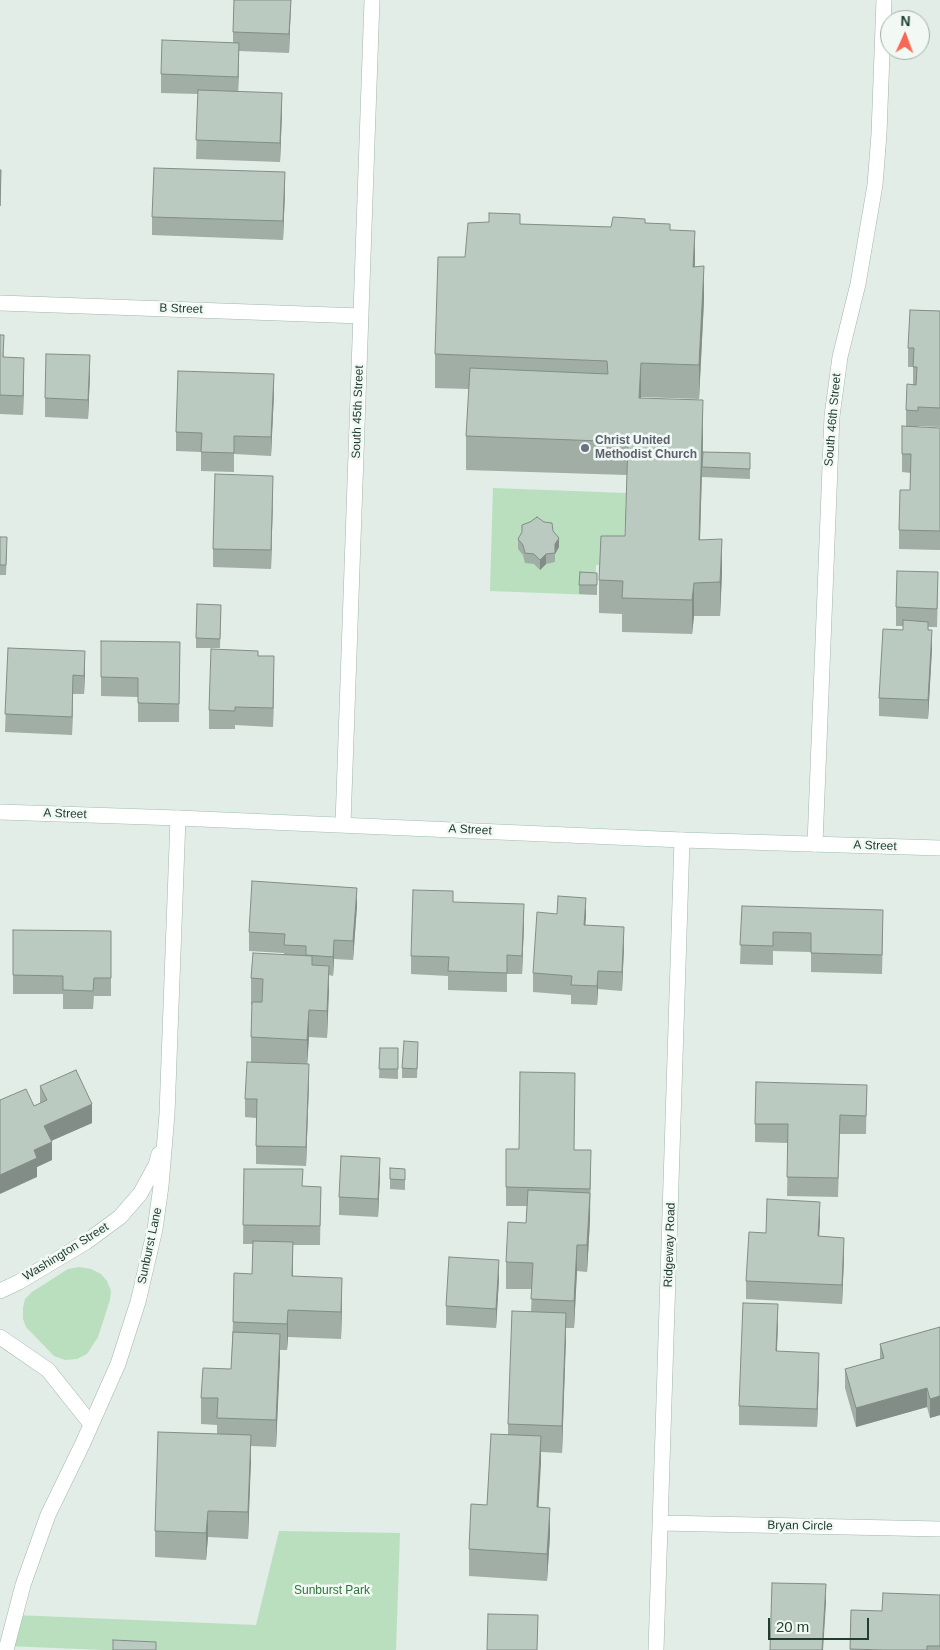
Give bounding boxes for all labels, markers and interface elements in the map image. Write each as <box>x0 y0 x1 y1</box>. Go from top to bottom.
north arrow <box>880 10 930 60</box>
text: N <box>900 13 911 29</box>
street label: B Street <box>159 301 203 317</box>
street label: South 45th Street <box>349 365 367 459</box>
street label: South 46th Street <box>822 373 844 467</box>
place label: Christ United Methodist Church <box>595 434 697 462</box>
marker: Christ United Methodist Church <box>579 442 591 454</box>
street label: A Street <box>43 806 87 822</box>
street label: A Street <box>448 822 492 838</box>
street label: A Street <box>853 838 897 854</box>
street label: Ridgeway Road <box>661 1202 679 1288</box>
street label: Sunburst Lane <box>135 1206 165 1286</box>
street label: Washington Street <box>21 1220 111 1284</box>
street label: Bryan Circle <box>767 1518 833 1534</box>
park label: Sunburst Park <box>294 1584 370 1598</box>
scale bar <box>770 1608 871 1640</box>
text: 20 m <box>776 1618 809 1635</box>

